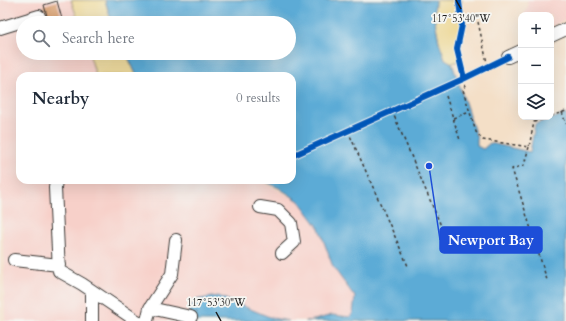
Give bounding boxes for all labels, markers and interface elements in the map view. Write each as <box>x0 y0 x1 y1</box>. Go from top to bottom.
text: 117°53'40"W <box>432 12 491 26</box>
map controls <box>518 12 554 120</box>
button: + <box>518 12 554 48</box>
search box <box>16 16 296 60</box>
icon: search <box>30 27 52 49</box>
text: Search here <box>62 28 135 48</box>
button: − <box>518 48 554 84</box>
button: layers <box>518 84 554 120</box>
text: Nearby <box>32 87 89 110</box>
text: 0 results <box>236 89 280 107</box>
callout: Newport Bay <box>440 227 542 253</box>
text: Newport Bay <box>448 231 534 250</box>
text: 117°53'30"W <box>187 296 246 310</box>

